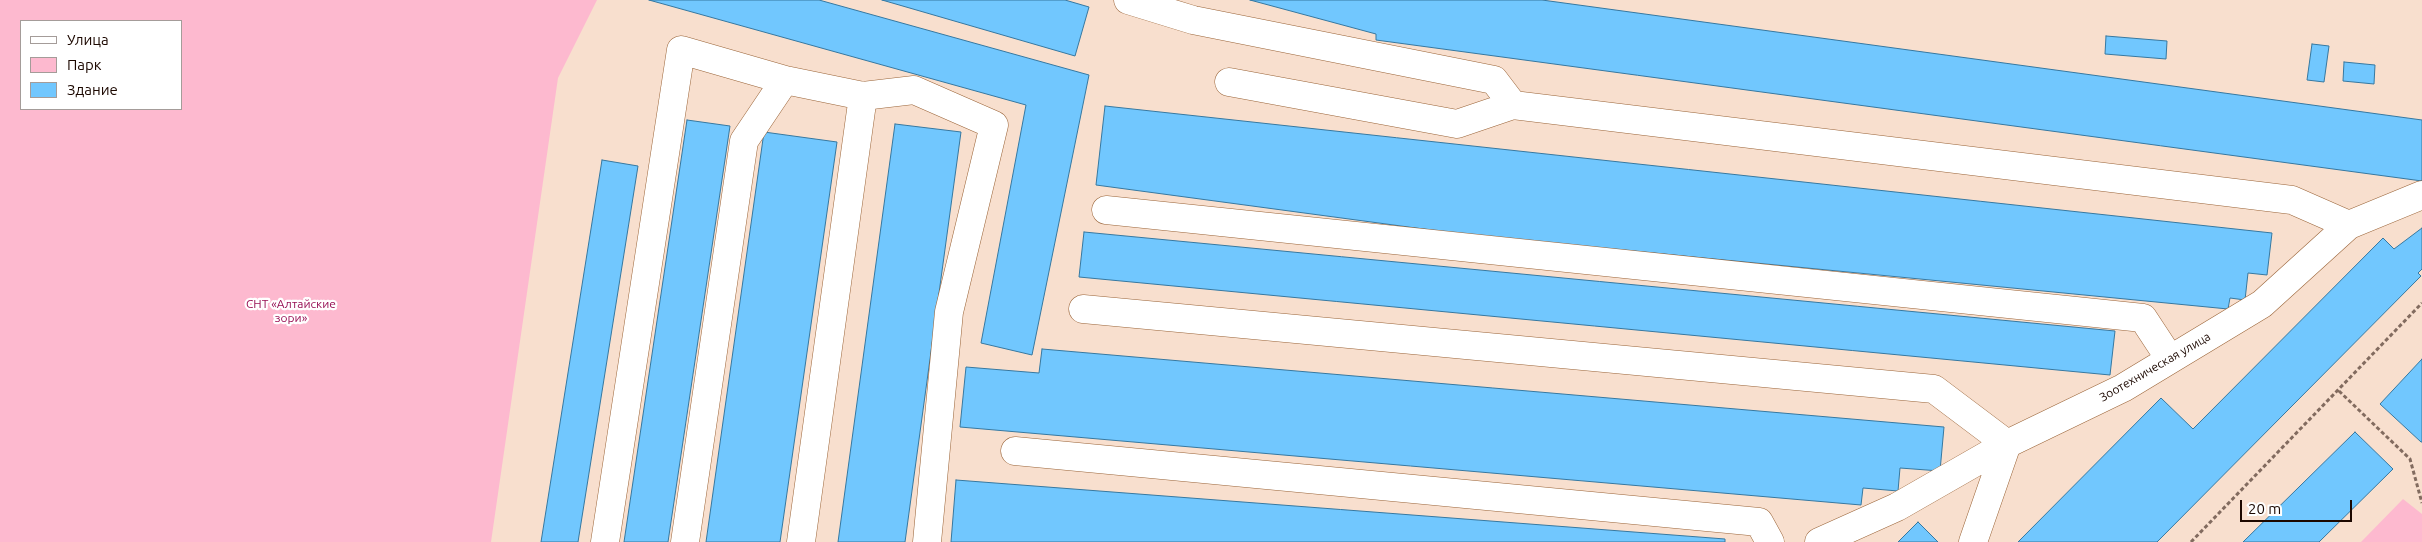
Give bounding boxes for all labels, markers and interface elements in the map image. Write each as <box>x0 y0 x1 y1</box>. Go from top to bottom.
legend <box>20 20 182 110</box>
text: Улица <box>67 31 109 48</box>
text: Парк <box>67 56 102 73</box>
text: Здание <box>67 81 118 98</box>
park label: СНТ «Алтайские зори» <box>246 297 336 325</box>
street label: Зоотехническая улица <box>2097 329 2213 405</box>
scale bar <box>2242 490 2354 522</box>
text: 20 m <box>2248 500 2281 517</box>

